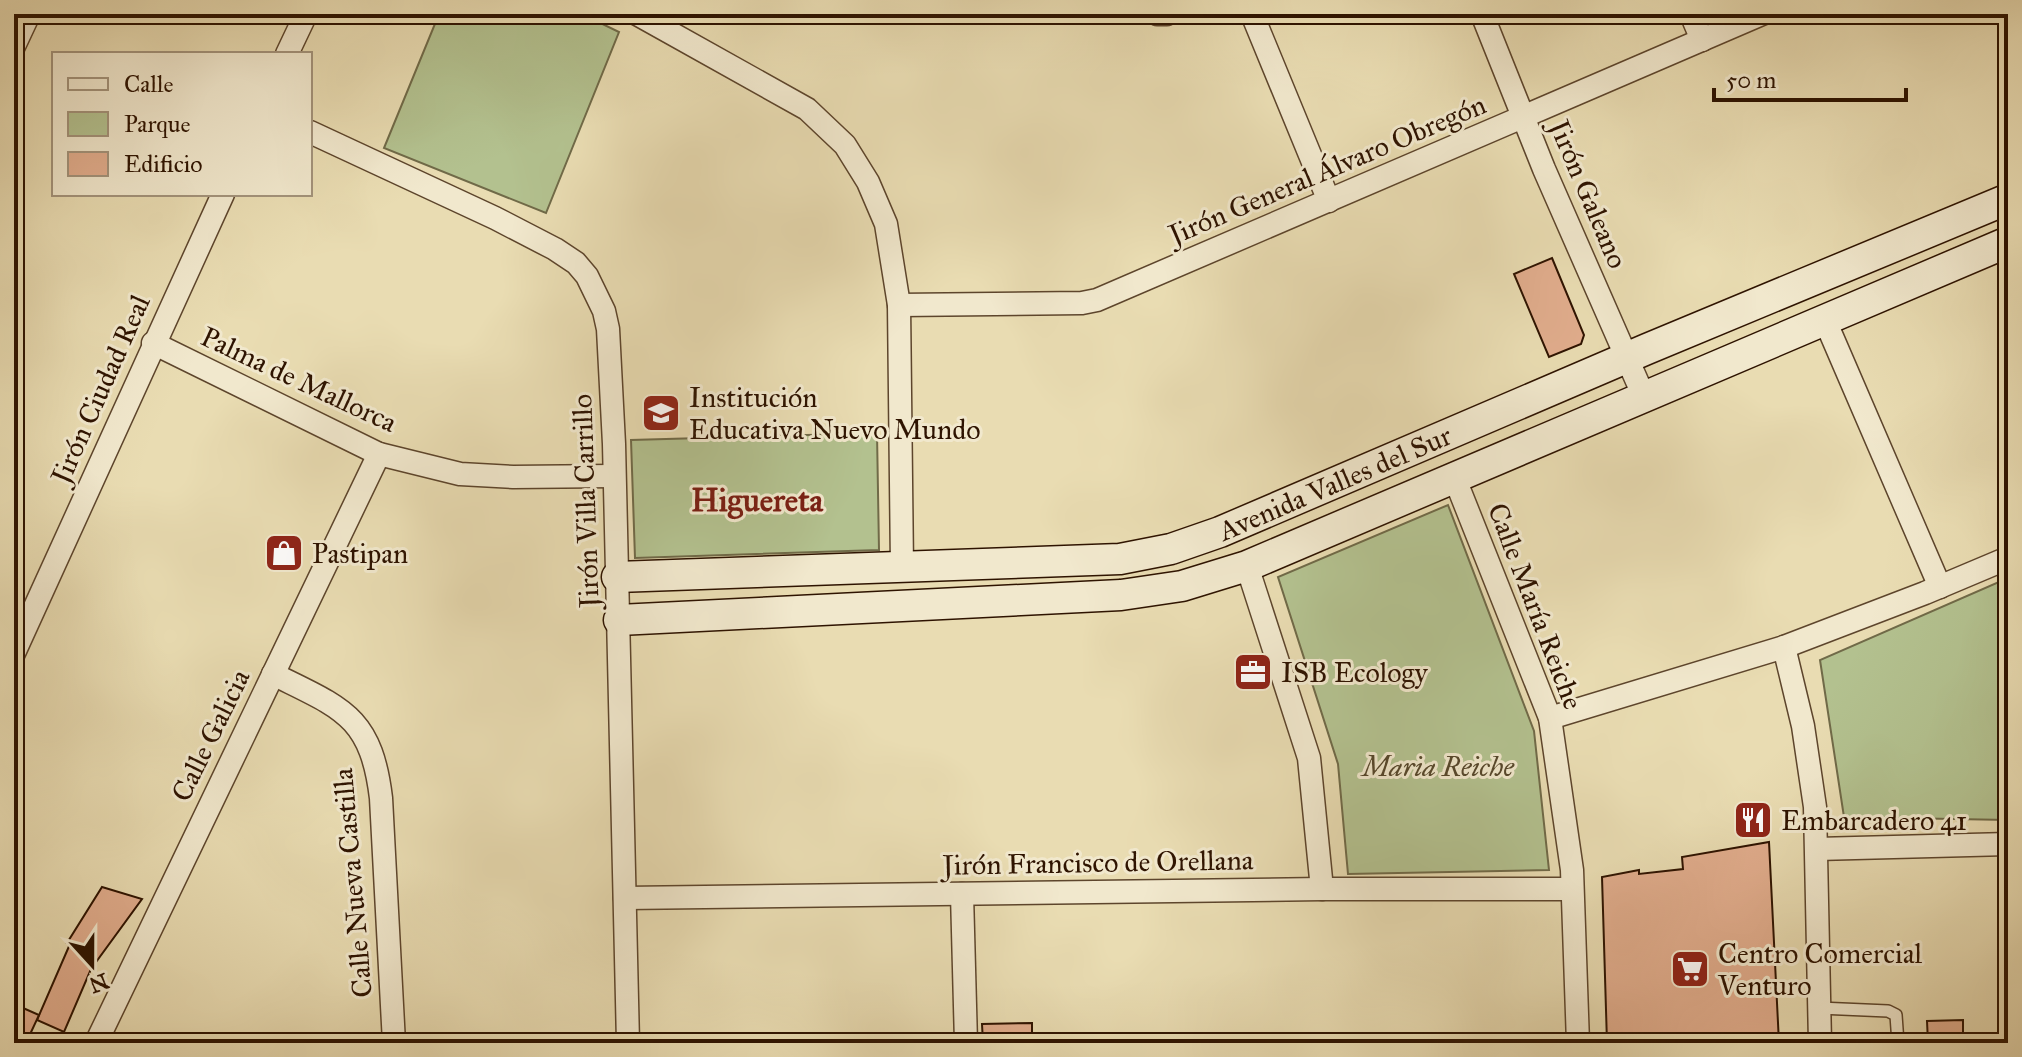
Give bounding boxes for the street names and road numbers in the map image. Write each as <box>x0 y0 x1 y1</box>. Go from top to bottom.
street label: Jirón General Álvaro Obregón <box>1161 87 1491 253</box>
street label: Jirón Galeano <box>1540 112 1635 274</box>
street label: Jirón Ciudad Real <box>42 289 158 492</box>
street label: Palma de Mallorca <box>195 319 402 440</box>
street label: Jirón Villa Carrillo <box>564 393 607 612</box>
street label: Avenida Valles del Sur <box>1212 418 1457 549</box>
street label: Calle María Reiche <box>1480 498 1591 714</box>
street label: Calle Galicia <box>163 663 257 807</box>
street label: Calle Nueva Castilla <box>325 767 380 999</box>
street label: Jirón Francisco de Orellana <box>939 842 1254 883</box>

